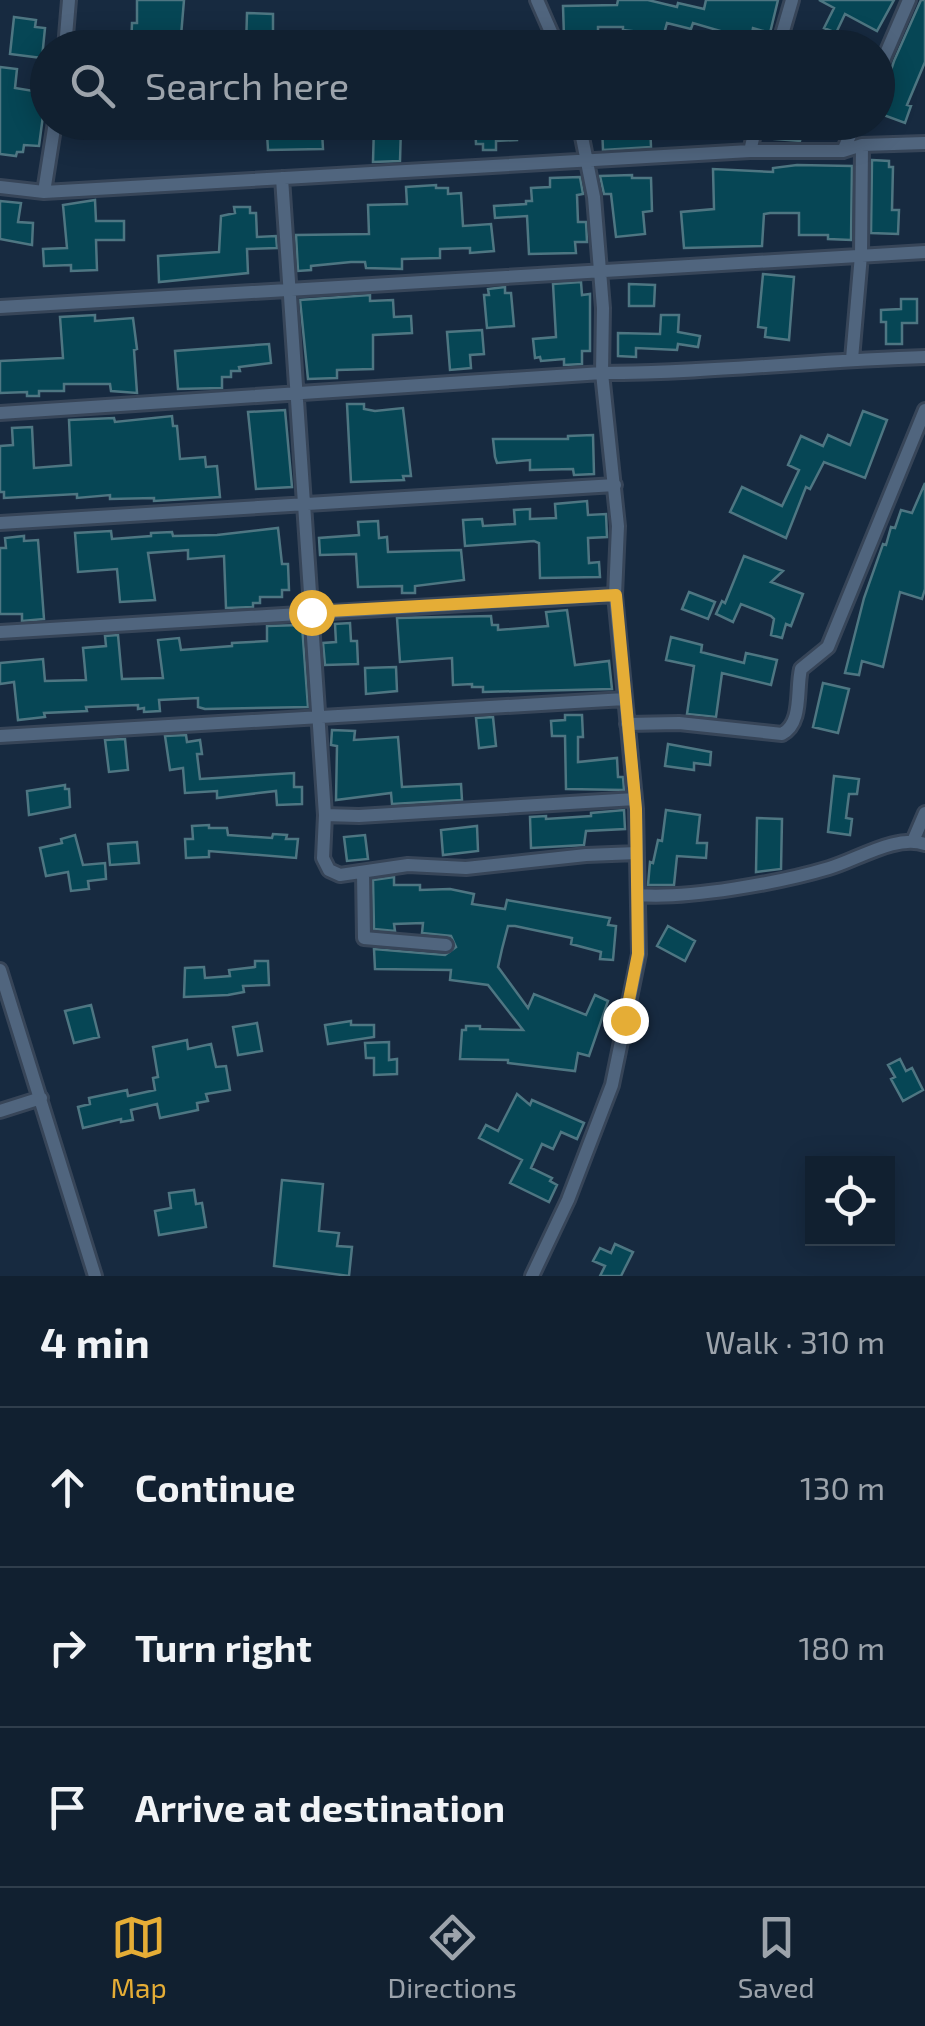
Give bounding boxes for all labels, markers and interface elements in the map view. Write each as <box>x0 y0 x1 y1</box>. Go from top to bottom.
search box <box>30 30 895 140</box>
icon: search <box>65 58 120 113</box>
text: Search here <box>145 62 349 108</box>
route start <box>289 590 335 636</box>
route end <box>603 998 649 1044</box>
map controls <box>805 1156 895 1246</box>
button: locate <box>805 1156 895 1246</box>
text: 4 min <box>40 1316 150 1366</box>
text: Walk · 310 m <box>705 1322 885 1360</box>
icon: ahead <box>40 1460 95 1515</box>
text: Continue <box>135 1464 295 1510</box>
text: 130 m <box>800 1468 885 1506</box>
icon: right <box>40 1620 95 1675</box>
text: Turn right <box>135 1624 312 1670</box>
text: 180 m <box>798 1628 885 1666</box>
icon: arrive <box>40 1780 95 1835</box>
text: Arrive at destination <box>135 1784 505 1830</box>
tab: Map <box>110 1910 167 2004</box>
tab: Directions <box>388 1910 517 2004</box>
tab: Saved <box>738 1910 815 2004</box>

